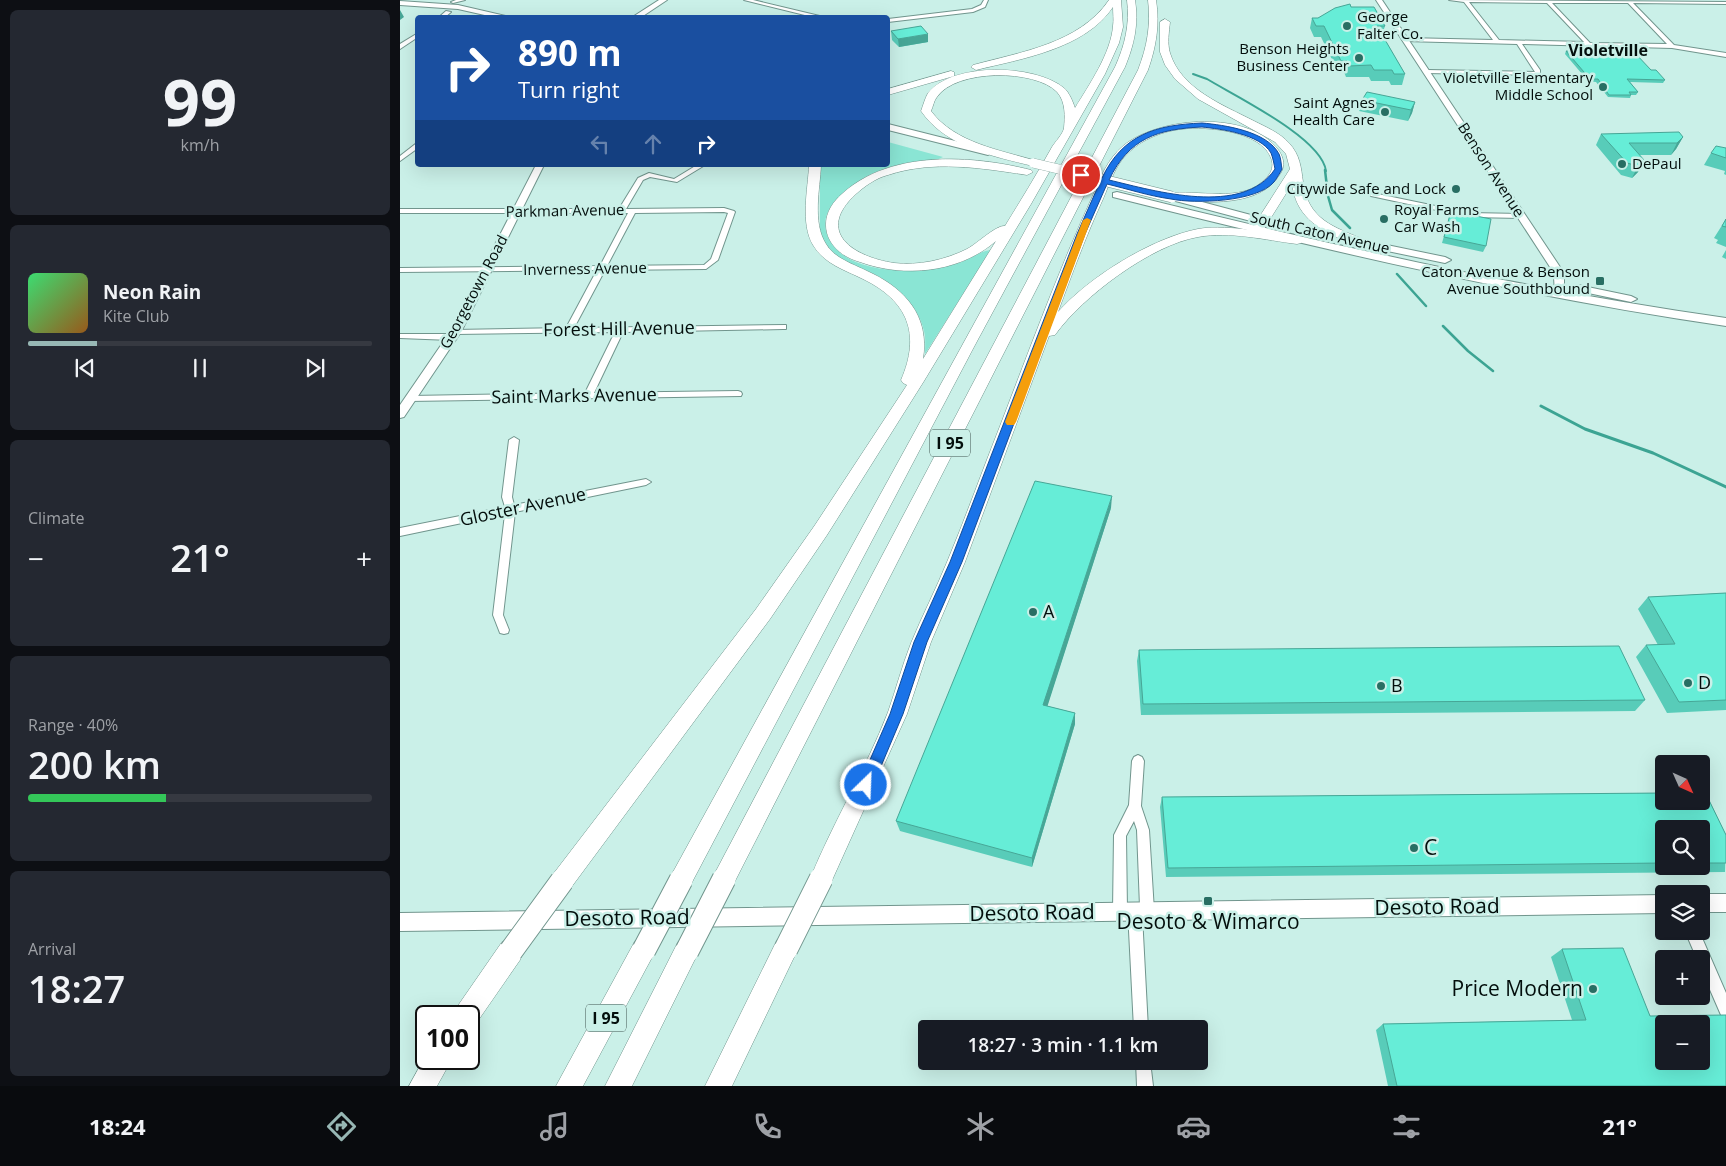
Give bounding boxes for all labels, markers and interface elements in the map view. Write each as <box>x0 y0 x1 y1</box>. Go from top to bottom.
place label: George Falter Co. <box>1357 6 1423 43</box>
marker: George Falter Co. <box>1341 20 1353 32</box>
text: 890 m <box>518 29 622 76</box>
icon: right <box>435 35 500 100</box>
place label: Benson Heights Business Center <box>1236 38 1349 75</box>
district label: Violetville <box>1568 39 1648 61</box>
marker: Benson Heights Business Center <box>1353 52 1365 64</box>
text: 99 <box>163 57 237 145</box>
place label: Violetville Elementary Middle School <box>1443 67 1593 104</box>
text: Turn right <box>518 74 620 104</box>
marker: Violetville Elementary Middle School <box>1597 81 1609 93</box>
place label: Saint Agnes Health Care <box>1293 92 1375 129</box>
marker: Saint Agnes Health Care <box>1379 106 1391 118</box>
street label: Benson Avenue <box>1454 118 1530 221</box>
icon: left <box>586 130 614 158</box>
icon: ahead <box>639 130 667 158</box>
icon: right <box>692 130 720 158</box>
text: km/h <box>181 134 219 156</box>
place label: DePaul <box>1632 153 1682 173</box>
pin <box>1060 154 1102 196</box>
marker: DePaul <box>1616 158 1628 170</box>
icon: arrive <box>1067 161 1095 189</box>
place label: Citywide Safe and Lock <box>1287 178 1446 198</box>
marker: Citywide Safe and Lock <box>1450 183 1462 195</box>
street label: Parkman Avenue <box>505 199 625 221</box>
place label: Royal Farms Car Wash <box>1394 199 1479 236</box>
street label: South Caton Avenue <box>1249 206 1392 258</box>
marker: Royal Farms Car Wash <box>1378 213 1390 225</box>
street label: Georgetown Road <box>435 231 512 352</box>
street label: Inverness Avenue <box>523 257 647 279</box>
place label: Caton Avenue & Benson Avenue Southbound <box>1421 261 1590 298</box>
marker: Caton Avenue & Benson Avenue Southbound <box>1594 275 1606 287</box>
text: Neon Rain <box>103 279 201 305</box>
text: Kite Club <box>103 305 169 327</box>
street label: Forest Hill Avenue <box>543 315 695 341</box>
icon: previous <box>71 354 99 382</box>
icon: pause <box>186 354 214 382</box>
icon: next <box>301 354 329 382</box>
street label: Saint Marks Avenue <box>491 382 657 408</box>
road number: I 95 <box>930 429 970 456</box>
street label: Gloster Avenue <box>458 481 588 531</box>
text: Climate <box>28 507 85 529</box>
text: 21° <box>170 531 230 583</box>
text: − <box>28 539 44 577</box>
text: + <box>356 539 372 577</box>
place label: A <box>1043 599 1055 623</box>
marker: A <box>1027 606 1039 618</box>
place label: D <box>1698 670 1711 694</box>
place label: B <box>1391 673 1403 697</box>
marker: D <box>1682 677 1694 689</box>
marker: B <box>1375 680 1387 692</box>
text: Range · 40% <box>28 714 118 736</box>
text: 200 km <box>28 738 161 790</box>
north arrow <box>1655 755 1710 810</box>
map controls <box>1655 755 1710 1070</box>
position arrow <box>839 758 891 810</box>
button: search <box>1655 820 1710 875</box>
place label: C <box>1424 833 1437 861</box>
marker: C <box>1408 842 1420 854</box>
button: layers <box>1655 885 1710 940</box>
street label: Desoto Road <box>1374 891 1500 921</box>
marker: Desoto & Wimarco <box>1202 895 1214 907</box>
street label: Desoto Road <box>969 897 1095 927</box>
street label: Desoto Road <box>564 902 690 932</box>
place label: Desoto & Wimarco <box>1116 907 1300 935</box>
text: Arrival <box>28 938 76 960</box>
button: + <box>1655 950 1710 1005</box>
text: 18:27 <box>28 962 125 1014</box>
place label: Price Modern <box>1452 974 1583 1002</box>
marker: Price Modern <box>1587 983 1599 995</box>
road number: I 95 <box>586 1004 626 1032</box>
speed limit sign: 100 <box>415 1005 480 1070</box>
button: − <box>1655 1015 1710 1070</box>
text: 18:27 · 3 min · 1.1 km <box>968 1032 1158 1058</box>
icon: directions <box>324 1109 359 1144</box>
icon: music <box>537 1109 572 1144</box>
icon: phone <box>750 1109 785 1144</box>
icon: climate <box>963 1109 998 1144</box>
icon: car <box>1176 1109 1211 1144</box>
icon: filters <box>1389 1109 1424 1144</box>
text: 18:24 <box>89 1111 146 1141</box>
text: 21° <box>1602 1111 1637 1141</box>

